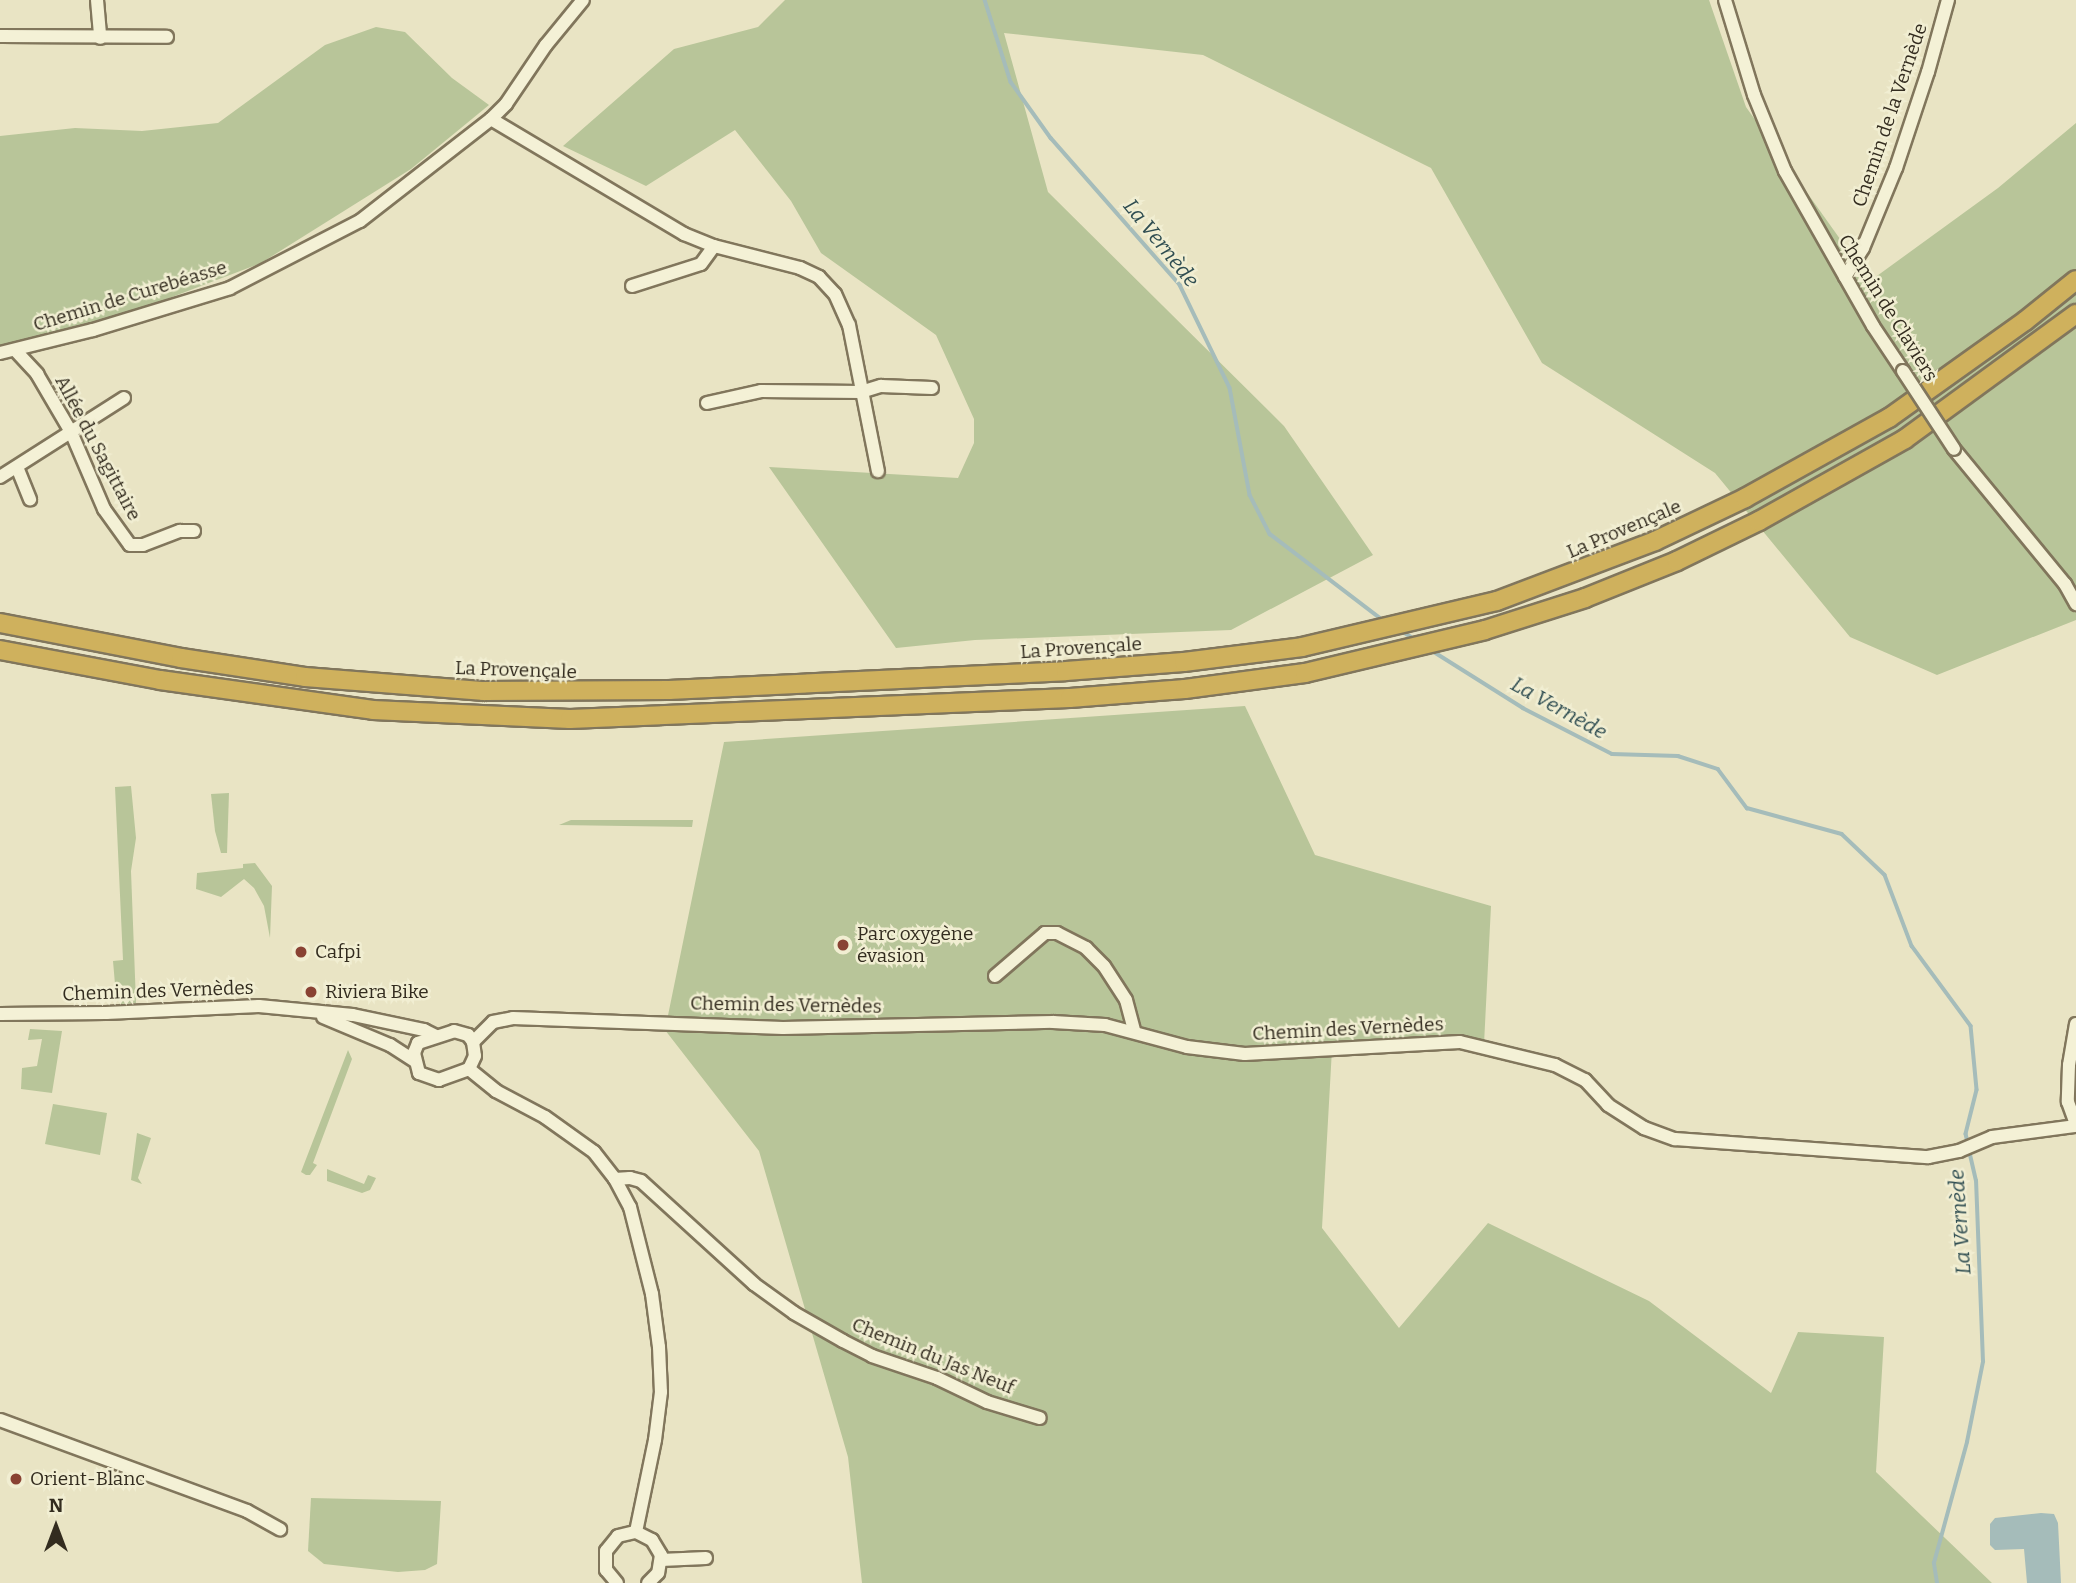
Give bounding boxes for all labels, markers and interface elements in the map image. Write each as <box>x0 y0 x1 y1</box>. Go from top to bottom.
street label: Chemin de la Vernède <box>1848 20 1932 210</box>
water label: La Vernède <box>1118 194 1204 292</box>
street label: Chemin de Claviers <box>1834 230 1942 386</box>
street label: Chemin de Curebéasse <box>30 256 230 336</box>
street label: Allée du Sagittaire <box>50 372 146 524</box>
street label: La Provençale <box>1563 495 1685 563</box>
street label: La Provençale <box>1019 632 1143 664</box>
street label: La Provençale <box>455 656 577 684</box>
water label: La Vernède <box>1507 671 1611 745</box>
place label: Parc oxygène évasion <box>857 923 973 967</box>
marker: Parc oxygène évasion <box>835 937 851 953</box>
place label: Cafpi <box>315 941 361 963</box>
marker: Cafpi <box>293 944 309 960</box>
street label: Chemin des Vernèdes <box>62 976 254 1006</box>
place label: Riviera Bike <box>325 981 429 1003</box>
marker: Riviera Bike <box>303 984 319 1000</box>
street label: Chemin des Vernèdes <box>690 992 882 1018</box>
street label: Chemin des Vernèdes <box>1252 1013 1444 1045</box>
water label: La Vernède <box>1944 1169 1976 1275</box>
street label: Chemin du Jas Neuf <box>849 1313 1017 1399</box>
place label: Orient-Blanc <box>30 1468 145 1490</box>
marker: Orient-Blanc <box>8 1471 24 1487</box>
north arrow <box>21 1492 91 1562</box>
text: N <box>49 1494 63 1517</box>

